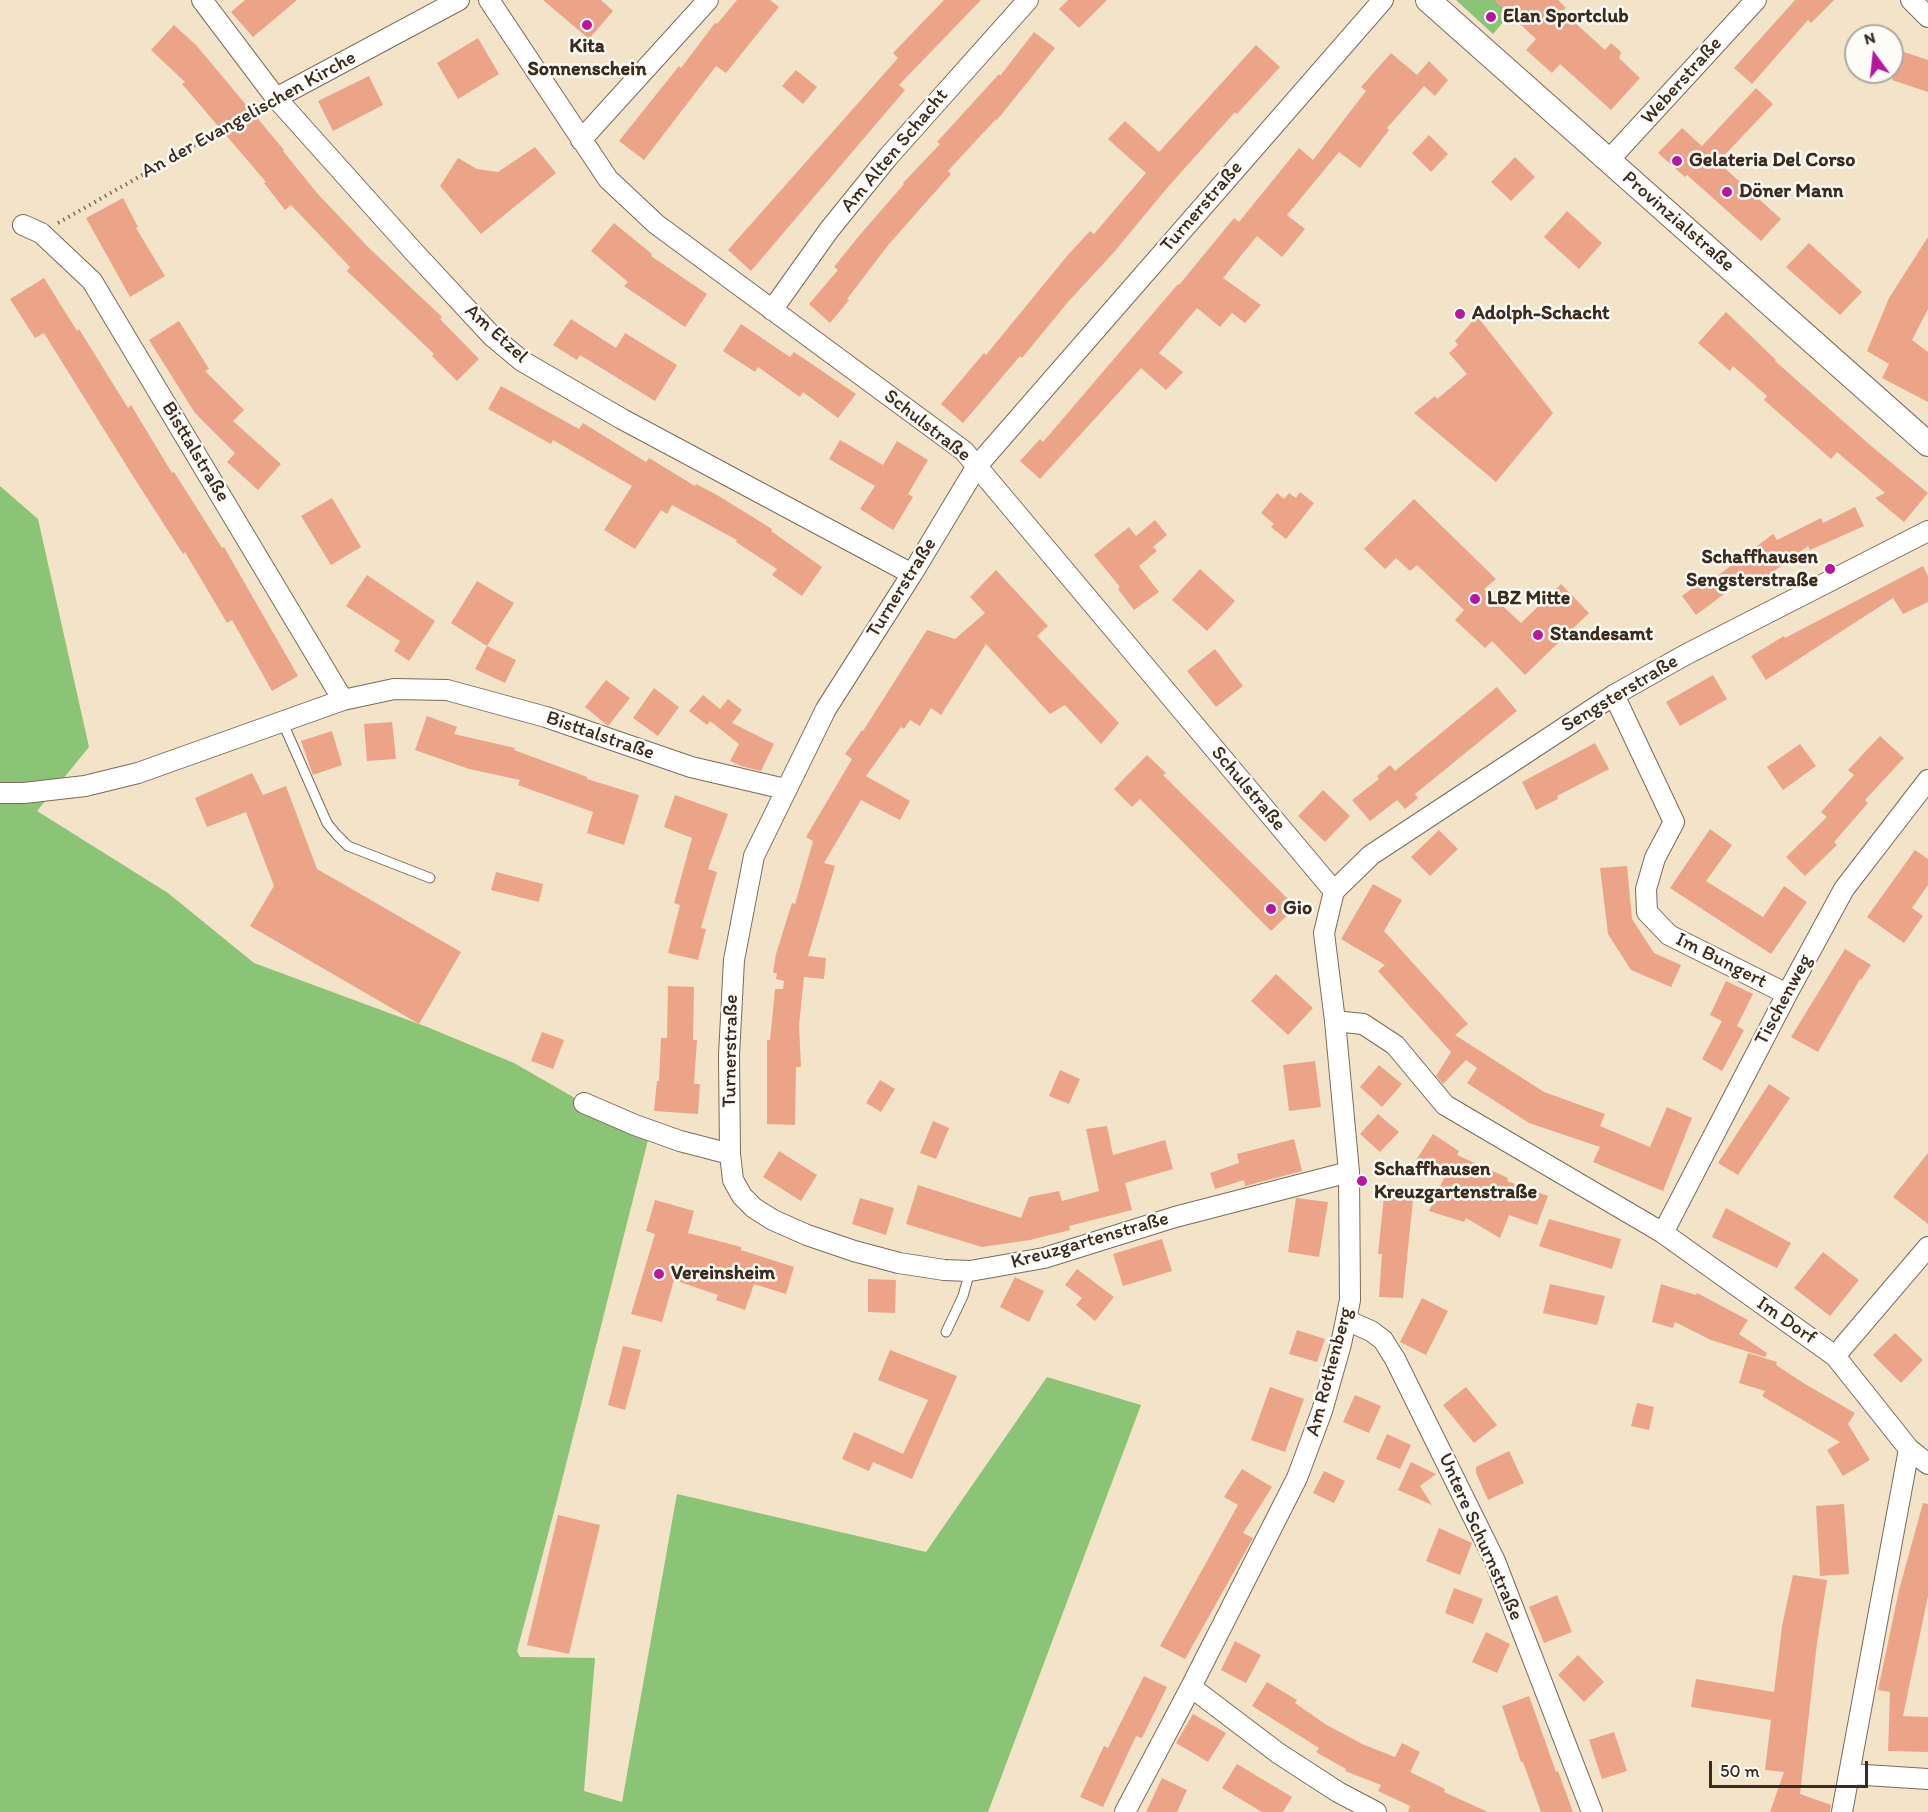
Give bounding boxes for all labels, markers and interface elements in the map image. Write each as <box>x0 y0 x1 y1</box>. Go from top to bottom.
place label: Elan Sportclub <box>1503 5 1629 29</box>
marker: Elan Sportclub <box>1484 10 1498 24</box>
marker: Kita Sonnenschein <box>580 18 594 32</box>
north arrow <box>1844 24 1904 84</box>
text: N <box>1862 27 1877 49</box>
street label: Weberstraße <box>1636 32 1728 130</box>
place label: Kita Sonnenschein <box>528 35 646 82</box>
street label: An der Evangelischen Kirche <box>138 46 360 184</box>
street label: Am Alten Schacht <box>836 84 954 218</box>
place label: Gelateria Del Corso <box>1689 149 1855 173</box>
marker: Gelateria Del Corso <box>1670 154 1684 168</box>
street label: Turnerstraße <box>1156 156 1248 258</box>
street label: Provinzialstraße <box>1617 167 1739 277</box>
place label: Döner Mann <box>1739 180 1843 204</box>
marker: Döner Mann <box>1720 185 1734 199</box>
street label: Am Etzel <box>459 299 533 369</box>
place label: Adolph-Schacht <box>1472 302 1610 326</box>
marker: Adolph-Schacht <box>1453 307 1467 321</box>
street label: Schulstraße <box>879 385 975 467</box>
street label: Bisttalstraße <box>156 397 234 507</box>
street label: Turnerstraße <box>862 534 942 642</box>
place label: Schaffhausen Sengsterstraße <box>1686 546 1818 593</box>
marker: Schaffhausen Sengsterstraße <box>1823 562 1837 576</box>
place label: LBZ Mitte <box>1487 587 1570 611</box>
marker: LBZ Mitte <box>1468 592 1482 606</box>
place label: Standesamt <box>1550 623 1653 647</box>
marker: Standesamt <box>1531 628 1545 642</box>
street label: Sengsterstraße <box>1557 650 1683 738</box>
street label: Bisttalstraße <box>543 706 657 766</box>
street label: Schulstraße <box>1206 742 1290 836</box>
place label: Gio <box>1283 897 1312 921</box>
marker: Gio <box>1264 902 1278 916</box>
street label: Im Bungert <box>1671 928 1771 994</box>
street label: Tischenweg <box>1750 951 1818 1049</box>
street label: Turnerstraße <box>718 994 744 1108</box>
place label: Schaffhausen Kreuzgartenstraße <box>1374 1158 1537 1205</box>
marker: Schaffhausen Kreuzgartenstraße <box>1355 1174 1369 1188</box>
street label: Kreuzgartenstraße <box>1008 1207 1172 1275</box>
place label: Vereinsheim <box>671 1262 775 1286</box>
marker: Vereinsheim <box>652 1267 666 1281</box>
street label: Im Dorf <box>1751 1292 1821 1350</box>
street label: Am Rothenberg <box>1301 1305 1359 1439</box>
street label: Untere Schurnstraße <box>1432 1450 1528 1624</box>
scale bar <box>1712 1749 1871 1787</box>
text: 50 m <box>1720 1760 1760 1782</box>

